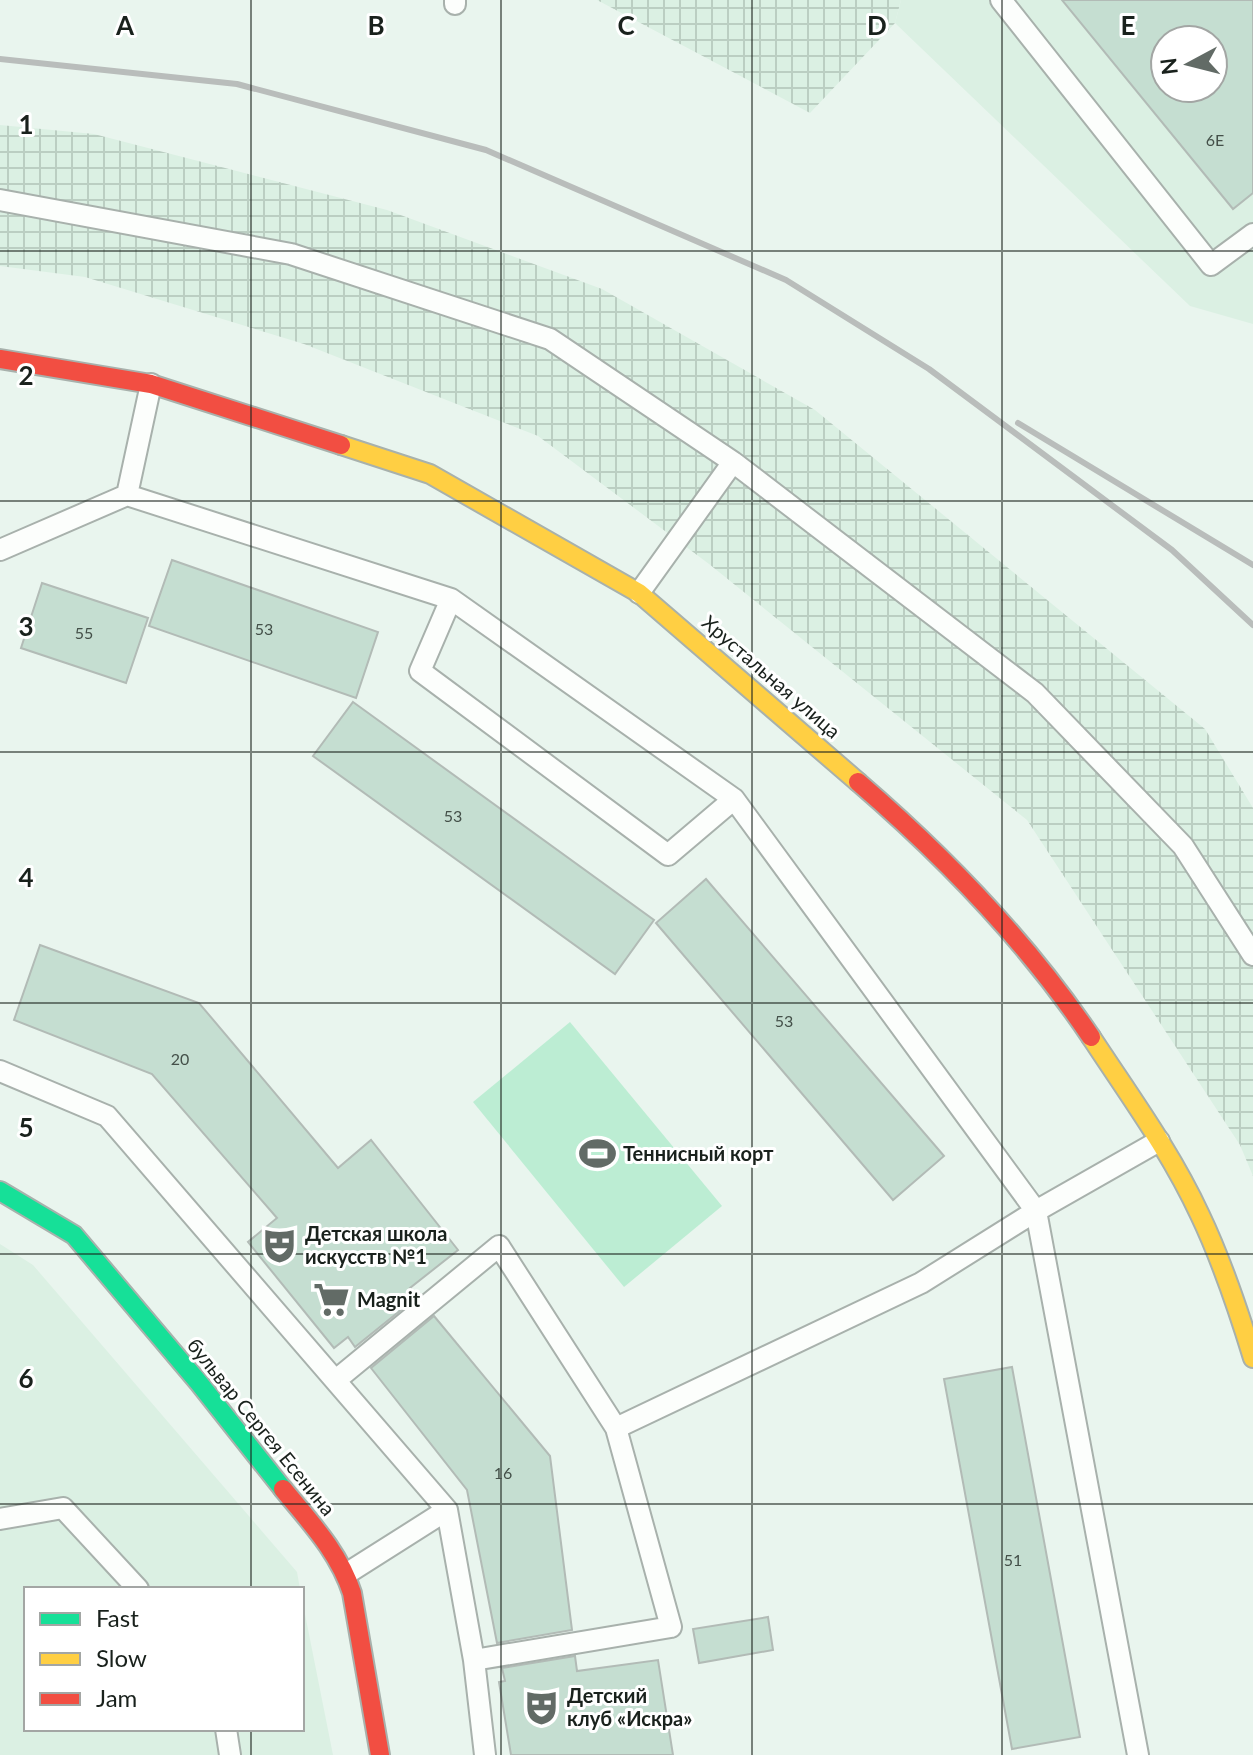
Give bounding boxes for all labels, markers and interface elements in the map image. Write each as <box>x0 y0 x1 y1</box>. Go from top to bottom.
text: A <box>115 9 135 41</box>
text: B <box>367 9 385 41</box>
text: C <box>617 9 635 41</box>
text: D <box>867 9 887 41</box>
text: E <box>1121 9 1135 41</box>
north arrow <box>1149 24 1229 104</box>
text: N <box>1154 56 1183 77</box>
text: 1 <box>18 108 34 140</box>
house number: 6Е <box>1206 130 1224 149</box>
text: 2 <box>18 359 34 391</box>
text: 3 <box>18 610 34 642</box>
street label: Хрустальная улица <box>698 610 846 743</box>
house number: 53 <box>255 619 273 638</box>
house number: 55 <box>75 623 93 642</box>
house number: 53 <box>444 806 462 825</box>
text: 4 <box>18 861 34 893</box>
house number: 53 <box>775 1011 793 1030</box>
house number: 20 <box>171 1049 189 1068</box>
text: 5 <box>18 1111 34 1143</box>
sports icon: Теннисный корт <box>578 1135 616 1173</box>
place label: Теннисный корт <box>623 1141 774 1165</box>
place label: Детская школа искусств №1 <box>305 1221 447 1268</box>
theatre icon: Детская школа искусств №1 <box>260 1226 298 1264</box>
supermarket icon: Magnit <box>312 1281 350 1319</box>
place label: Magnit <box>357 1287 421 1311</box>
street label: бульвар Сергея Есенина <box>183 1333 341 1520</box>
text: 6 <box>18 1362 34 1394</box>
house number: 16 <box>494 1463 512 1482</box>
house number: 51 <box>1004 1550 1022 1569</box>
legend <box>24 1587 304 1731</box>
text: Fast <box>96 1603 139 1632</box>
text: Slow <box>96 1643 147 1672</box>
text: Jam <box>96 1683 137 1712</box>
place label: Детский клуб «Искра» <box>567 1683 692 1730</box>
theatre icon: Детский клуб «Искра» <box>522 1689 560 1727</box>

